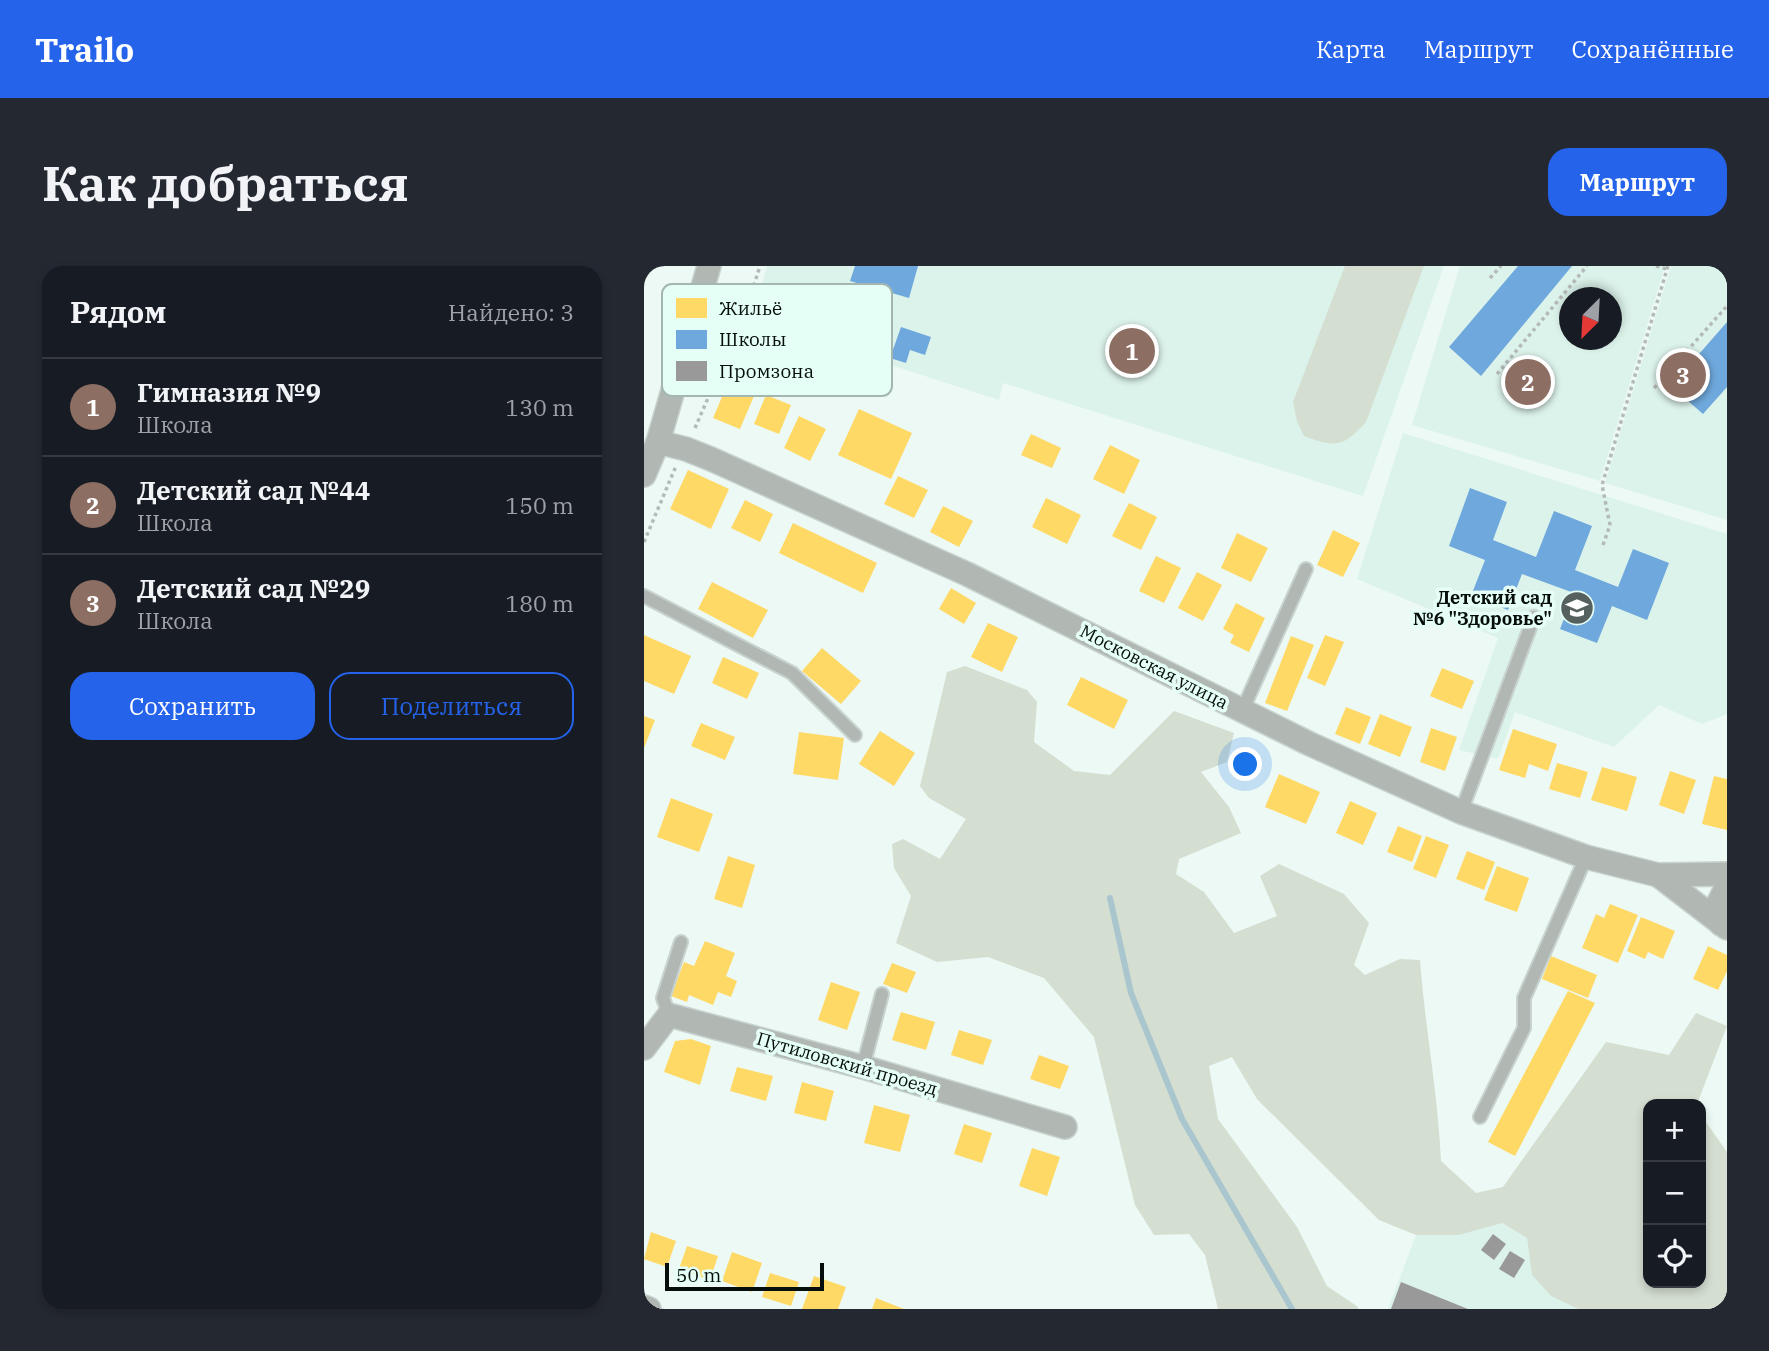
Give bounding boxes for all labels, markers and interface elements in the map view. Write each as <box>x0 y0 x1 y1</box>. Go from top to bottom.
text: Trailo <box>35 28 134 71</box>
text: Карта <box>1316 33 1386 65</box>
text: Маршрут <box>1424 33 1533 65</box>
text: Сохранённые <box>1571 33 1734 65</box>
button: Маршрут <box>1548 148 1727 216</box>
text: Как добраться <box>42 151 409 214</box>
legend <box>662 284 892 396</box>
north arrow <box>1559 287 1622 350</box>
text: Рядом <box>70 292 166 331</box>
text: Жильё <box>719 296 782 320</box>
text: Найдено: 3 <box>448 297 574 327</box>
pin: 1 <box>1109 325 1155 377</box>
text: Школы <box>719 327 786 351</box>
pin: 3 <box>1660 349 1706 401</box>
pin: 2 <box>1505 356 1551 408</box>
text: Промзона <box>719 359 814 383</box>
text: Гимназия №9 <box>137 375 321 409</box>
text: 1 <box>86 392 100 422</box>
text: 130 m <box>505 392 574 422</box>
text: Школа <box>137 409 213 439</box>
text: Детский сад №44 <box>137 473 370 507</box>
text: 2 <box>86 490 100 520</box>
text: 150 m <box>505 490 574 520</box>
text: Школа <box>137 507 213 537</box>
text: Детский сад №29 <box>137 571 370 605</box>
place label: Детский сад №6 "Здоровье" <box>1413 586 1552 630</box>
text: 3 <box>86 588 100 618</box>
text: 180 m <box>505 588 574 618</box>
school or university icon: Детский сад №6 "Здоровье" <box>1558 589 1596 627</box>
text: Школа <box>137 605 213 635</box>
street label: Московская улица <box>1076 619 1232 714</box>
button: Сохранить <box>70 672 315 740</box>
button: Поделиться <box>329 672 574 740</box>
your location <box>1228 747 1262 781</box>
street label: Путиловский проезд <box>754 1027 940 1100</box>
map controls <box>1643 1099 1706 1288</box>
button: + <box>1643 1099 1706 1162</box>
button: − <box>1643 1162 1706 1225</box>
button: locate <box>1643 1225 1706 1288</box>
scale bar <box>665 1260 824 1292</box>
text: 50 m <box>676 1263 721 1287</box>

